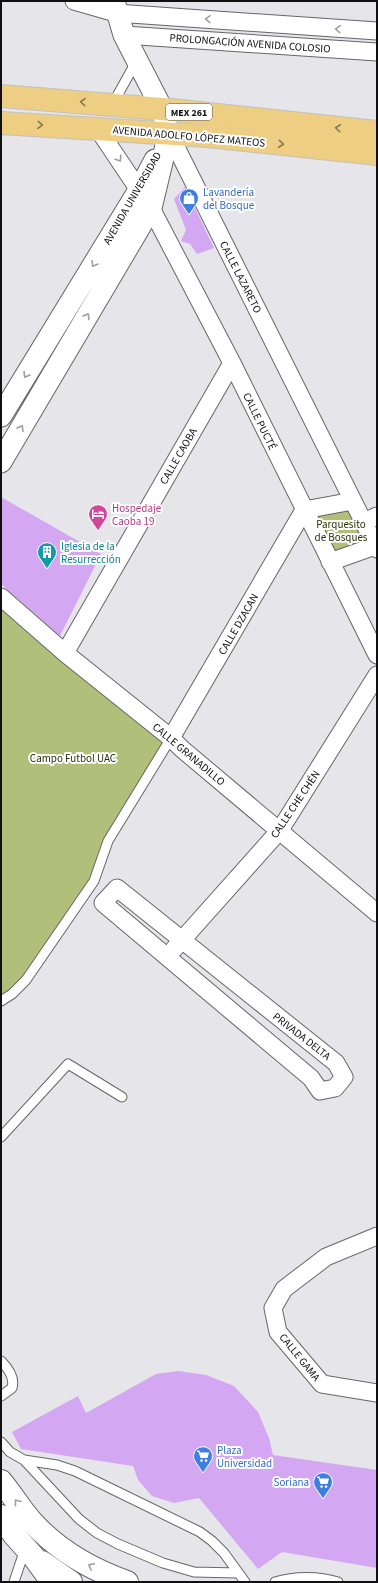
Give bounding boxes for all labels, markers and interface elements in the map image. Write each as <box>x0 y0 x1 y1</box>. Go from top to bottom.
one-way arrow <box>205 15 211 24</box>
one-way arrow <box>335 24 341 33</box>
street label: PROLONGACIÓN AVENIDA COLOSIO <box>169 30 331 57</box>
one-way arrow <box>80 98 86 107</box>
road number: MEX 261 <box>166 104 212 120</box>
one-way arrow <box>37 121 43 130</box>
street label: AVENIDA ADOLFO LÓPEZ MATEOS <box>112 122 266 151</box>
one-way arrow <box>335 123 341 132</box>
one-way arrow <box>278 139 284 148</box>
street label: AVENIDA UNIVERSIDAD <box>100 149 165 247</box>
one-way arrow <box>114 155 121 162</box>
place label: Lavandería del Bosque <box>203 185 255 213</box>
shop icon: Lavandería del Bosque <box>178 187 200 215</box>
street label: CALLE LAZARETO <box>216 239 265 316</box>
one-way arrow <box>91 260 98 267</box>
one-way arrow <box>82 313 89 320</box>
one-way arrow <box>23 371 31 378</box>
street label: CALLE PUCTÉ <box>239 390 280 453</box>
one-way arrow <box>16 425 23 432</box>
street label: CALLE CAOBA <box>156 425 201 487</box>
place label: Hospedaje Caoba 19 <box>112 501 162 529</box>
hotel icon: Hospedaje Caoba 19 <box>87 503 109 531</box>
park label: Parquesito de Bosques <box>315 517 368 545</box>
place label: Iglesia de la Resurrección <box>61 539 121 567</box>
building icon: Iglesia de la Resurrección <box>36 541 58 569</box>
street label: CALLE DZACAN <box>215 591 262 658</box>
street label: CALLE GRANADILLO <box>149 720 228 789</box>
park label: Campo Futbol UAC <box>30 751 116 766</box>
street label: CALLE CHE CHÉN <box>267 767 324 841</box>
street label: PRIVADA DELTA <box>270 1009 334 1064</box>
street label: CALLE GAMA <box>276 1330 324 1384</box>
place label: Plaza Universidad <box>217 1443 272 1471</box>
supermarket icon: Plaza Universidad <box>192 1445 214 1473</box>
supermarket icon: Soriana <box>312 1471 334 1499</box>
place label: Soriana <box>274 1475 309 1490</box>
one-way arrow <box>15 1499 22 1506</box>
one-way arrow <box>88 1563 95 1571</box>

